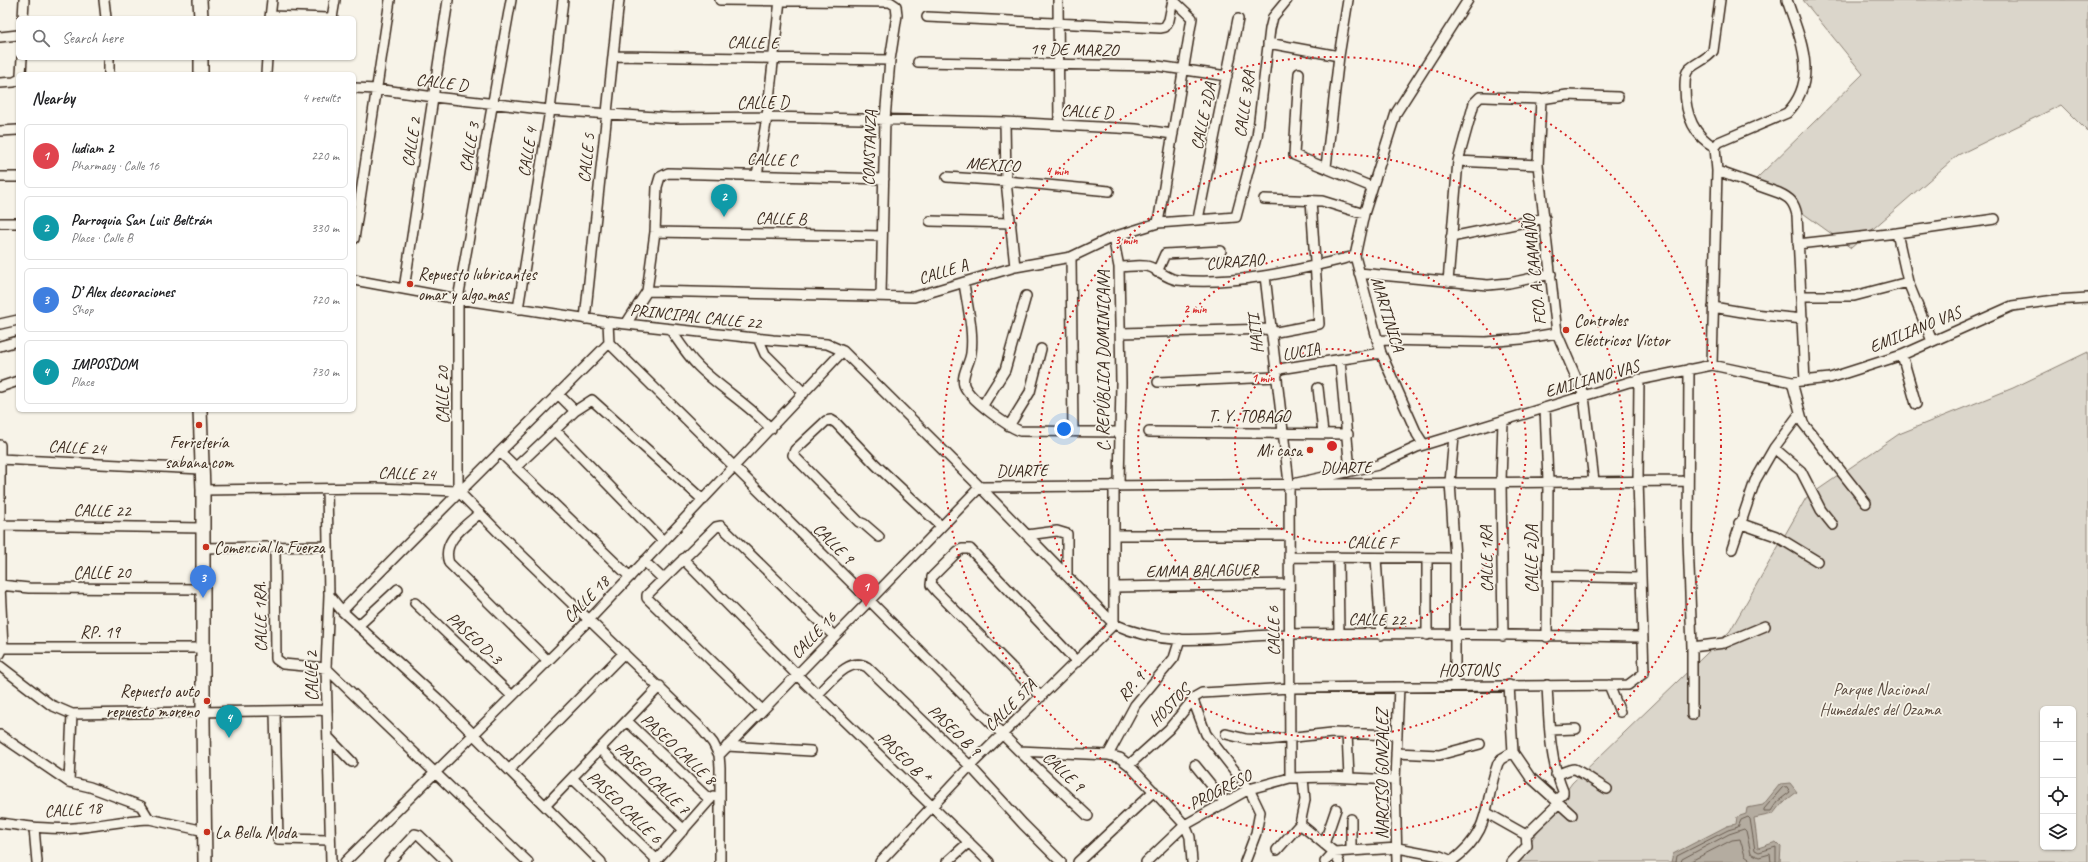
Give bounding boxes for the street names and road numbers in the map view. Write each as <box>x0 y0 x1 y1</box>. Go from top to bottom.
street label: CALLE E <box>727 32 782 53</box>
street label: 19 DE MARZO <box>1030 38 1120 61</box>
street label: CALLE 3RA <box>1229 68 1260 139</box>
street label: CALLE D <box>415 69 471 96</box>
street label: CALLE 2DA <box>1186 79 1221 152</box>
street label: CALLE D <box>737 92 791 113</box>
street label: CALLE D <box>1060 100 1116 123</box>
street label: CONSTANZA <box>858 109 881 186</box>
street label: CALLE 2 <box>397 115 426 168</box>
street label: CALLE 3 <box>455 119 484 173</box>
street label: CALLE 4 <box>513 124 542 178</box>
street label: CALLE 5 <box>573 131 600 184</box>
street label: CALLE C <box>747 148 799 171</box>
street label: MEXICO <box>966 152 1022 177</box>
street label: CALLE B <box>755 208 808 229</box>
street label: FCO. A. CAAMAÑO <box>1518 211 1551 326</box>
street label: CURAZAO <box>1205 248 1267 274</box>
street label: CALLE A <box>916 254 971 289</box>
street label: C. REPÚBLICA DOMINICANA <box>1092 269 1114 452</box>
street label: MARTINICA <box>1366 274 1409 356</box>
street label: PRINCIPAL CALLE 22 <box>629 299 764 334</box>
street label: EMILIANO VAS <box>1866 301 1967 357</box>
street label: HAITI <box>1243 310 1268 355</box>
street label: LUCIA <box>1280 337 1322 365</box>
street label: EMILIANO VAS <box>1543 354 1644 402</box>
street label: CALLE 20 <box>432 365 453 424</box>
street label: T. Y. TOBAGO <box>1208 406 1291 427</box>
street label: CALLE 24 <box>48 436 109 460</box>
street label: DUARTE <box>1320 457 1375 478</box>
street label: DUARTE <box>996 460 1051 481</box>
street label: CALLE 24 <box>378 462 438 485</box>
street label: CALLE 22 <box>73 500 132 522</box>
street label: CALLE 9 <box>809 518 860 569</box>
street label: CALLE 1RA <box>1475 524 1498 593</box>
street label: CALLE 2DA <box>1521 524 1542 593</box>
street label: CALLE F <box>1347 532 1401 554</box>
street label: EMMA BALAGUER <box>1145 559 1260 582</box>
street label: CALLE 20 <box>73 562 132 583</box>
street label: CALLE 18 <box>559 570 615 627</box>
street label: CALLE 1RA. <box>249 581 272 652</box>
street label: CALLE 6 <box>1263 605 1284 656</box>
street label: CALLE 16 <box>786 606 842 663</box>
street label: PASEO D-3 <box>443 608 508 670</box>
street label: CALLE 22 <box>1348 609 1407 631</box>
street label: RP. 19 <box>80 622 121 643</box>
street label: CALLE 2 <box>301 650 322 701</box>
street label: HOSTONS <box>1439 660 1502 681</box>
street label: RP. 9 <box>1113 666 1151 705</box>
street label: CALLE 5TA <box>980 674 1042 736</box>
street label: HOSTOS <box>1144 678 1197 731</box>
street label: PASEO B 9 <box>924 700 986 762</box>
street label: NARCISO GONZALEZ <box>1372 706 1393 839</box>
street label: PASEO CALLE 8 <box>636 709 723 791</box>
street label: PASEO B * <box>874 727 936 789</box>
street label: PASEO CALLE 7 <box>611 738 695 820</box>
street label: CALLE 9 <box>1038 747 1090 797</box>
street label: PROGRESO <box>1185 764 1256 814</box>
street label: PASEO CALLE 6 <box>583 767 667 849</box>
street label: CALLE 18 <box>44 797 105 822</box>

